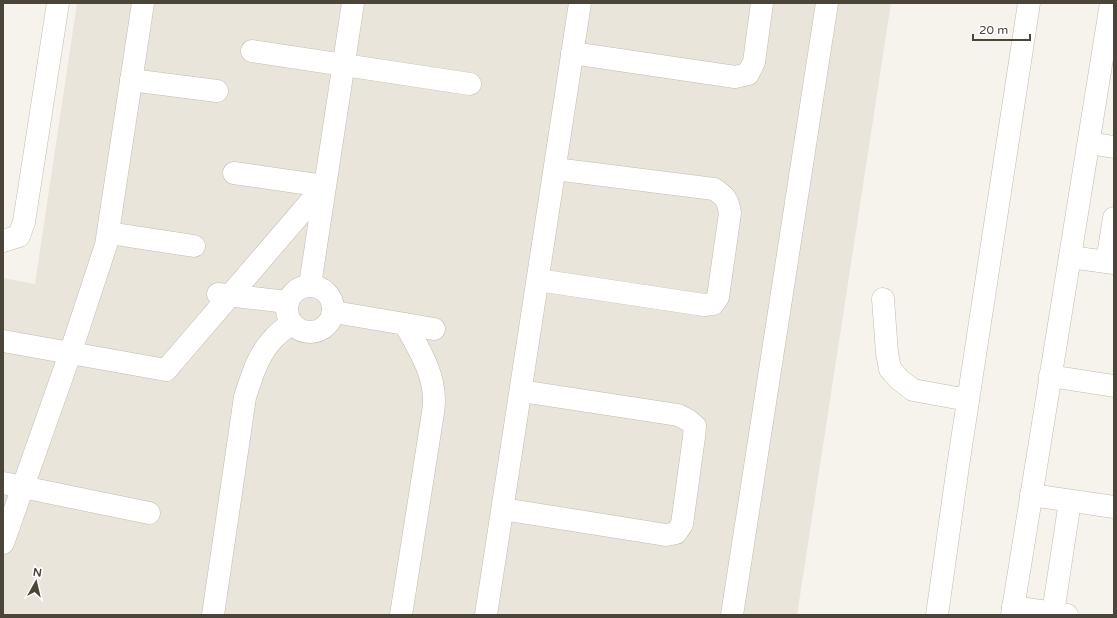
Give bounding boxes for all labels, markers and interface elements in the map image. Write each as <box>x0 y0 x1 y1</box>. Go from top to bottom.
scale bar <box>973 16 1030 42</box>
text: 20 m <box>979 23 1008 37</box>
north arrow <box>16 562 56 602</box>
text: N <box>32 566 43 580</box>

